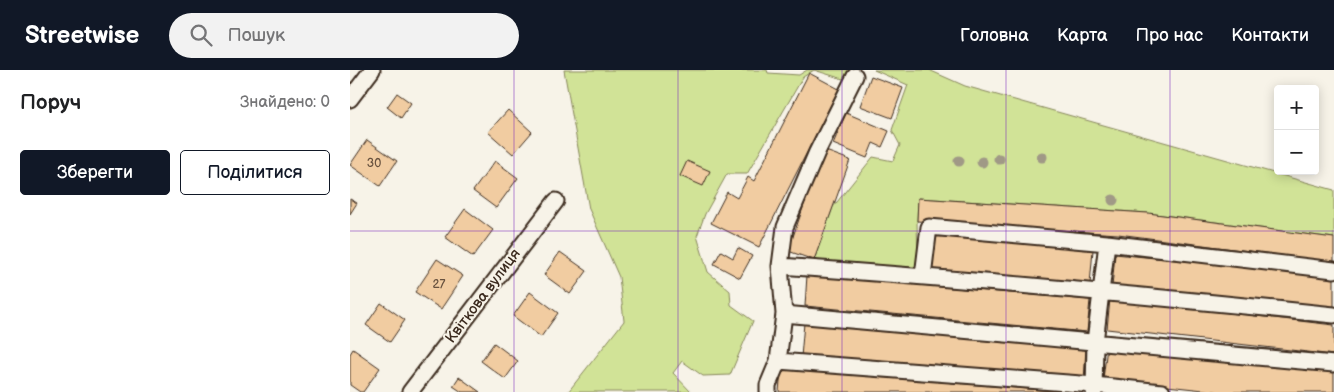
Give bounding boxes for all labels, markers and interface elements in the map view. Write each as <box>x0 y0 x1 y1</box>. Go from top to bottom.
search box <box>169 13 519 58</box>
text: Streetwise <box>25 21 139 50</box>
icon: search <box>187 21 215 49</box>
text: Пошук <box>227 24 285 47</box>
text: Головна <box>960 25 1029 46</box>
text: Карта <box>1057 25 1108 46</box>
text: Про нас <box>1136 25 1203 46</box>
text: Контакти <box>1231 25 1309 46</box>
map controls <box>1274 85 1319 175</box>
button: + <box>1274 85 1319 130</box>
text: Поруч <box>20 90 81 115</box>
text: Знайдено: 0 <box>240 93 330 112</box>
button: − <box>1274 130 1319 175</box>
button: Зберегти <box>20 150 170 195</box>
button: Поділитися <box>180 150 330 195</box>
house number: 30 <box>367 156 381 171</box>
street label: Квіткова вулиця <box>441 245 525 347</box>
house number: 27 <box>433 277 446 292</box>

